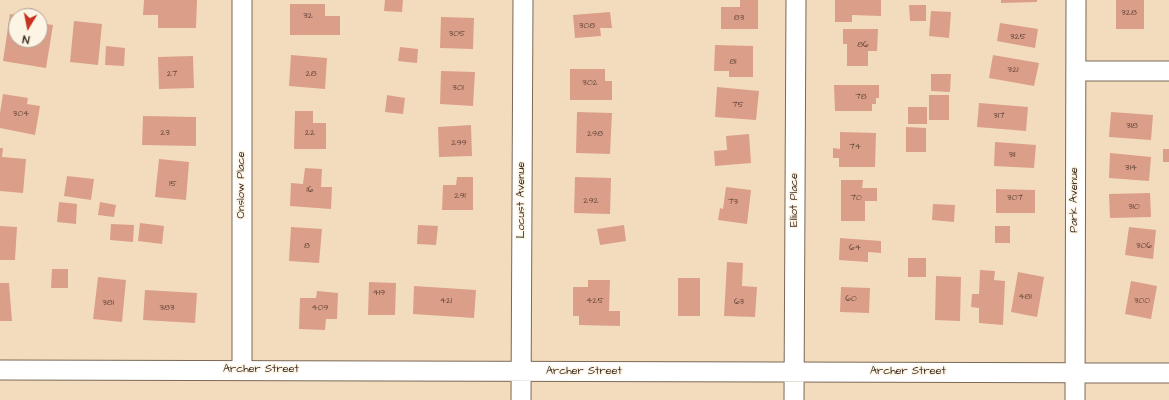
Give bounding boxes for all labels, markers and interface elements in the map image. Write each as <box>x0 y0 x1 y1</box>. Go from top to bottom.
north arrow <box>8 8 48 48</box>
house number: 328 <box>1121 8 1137 18</box>
house number: 32 <box>303 11 313 21</box>
house number: 83 <box>734 13 744 23</box>
house number: 308 <box>579 21 595 31</box>
house number: 305 <box>449 29 465 39</box>
text: N <box>21 31 31 47</box>
house number: 325 <box>1010 32 1026 42</box>
house number: 86 <box>857 40 869 50</box>
house number: 81 <box>730 57 736 67</box>
house number: 321 <box>1008 65 1018 75</box>
house number: 27 <box>167 69 177 79</box>
house number: 28 <box>306 69 316 79</box>
house number: 302 <box>582 78 598 88</box>
house number: 301 <box>452 83 464 93</box>
house number: 78 <box>855 92 867 102</box>
house number: 75 <box>732 100 744 110</box>
house number: 304 <box>13 109 29 119</box>
house number: 317 <box>993 111 1005 121</box>
house number: 318 <box>1126 121 1138 131</box>
house number: 23 <box>160 128 170 138</box>
house number: 22 <box>305 128 315 138</box>
house number: 298 <box>587 129 603 139</box>
house number: 299 <box>451 138 467 148</box>
house number: 74 <box>849 142 861 152</box>
house number: 311 <box>1009 150 1015 160</box>
street label: Onslow Place <box>235 152 249 218</box>
street label: Locust Avenue <box>515 162 529 238</box>
house number: 314 <box>1125 163 1137 173</box>
street label: Park Avenue <box>1068 167 1082 233</box>
street label: Elliot Place <box>788 173 802 227</box>
house number: 15 <box>169 179 177 189</box>
house number: 16 <box>307 185 313 195</box>
house number: 291 <box>454 191 466 201</box>
house number: 70 <box>850 193 862 203</box>
house number: 307 <box>1007 193 1023 203</box>
house number: 292 <box>583 196 599 206</box>
house number: 73 <box>728 197 738 207</box>
house number: 310 <box>1128 202 1140 212</box>
house number: 8 <box>304 241 310 251</box>
house number: 306 <box>1136 241 1152 251</box>
house number: 64 <box>849 243 861 253</box>
house number: 419 <box>373 288 385 298</box>
house number: 481 <box>1018 292 1032 302</box>
house number: 60 <box>845 294 857 304</box>
house number: 421 <box>440 296 452 306</box>
house number: 425 <box>586 296 604 306</box>
house number: 300 <box>1134 296 1150 306</box>
house number: 63 <box>734 297 744 307</box>
house number: 381 <box>102 298 114 308</box>
house number: 383 <box>160 303 174 313</box>
house number: 409 <box>312 303 328 313</box>
street label: Archer Street <box>223 363 299 377</box>
street label: Archer Street <box>546 365 622 379</box>
street label: Archer Street <box>870 365 946 379</box>

